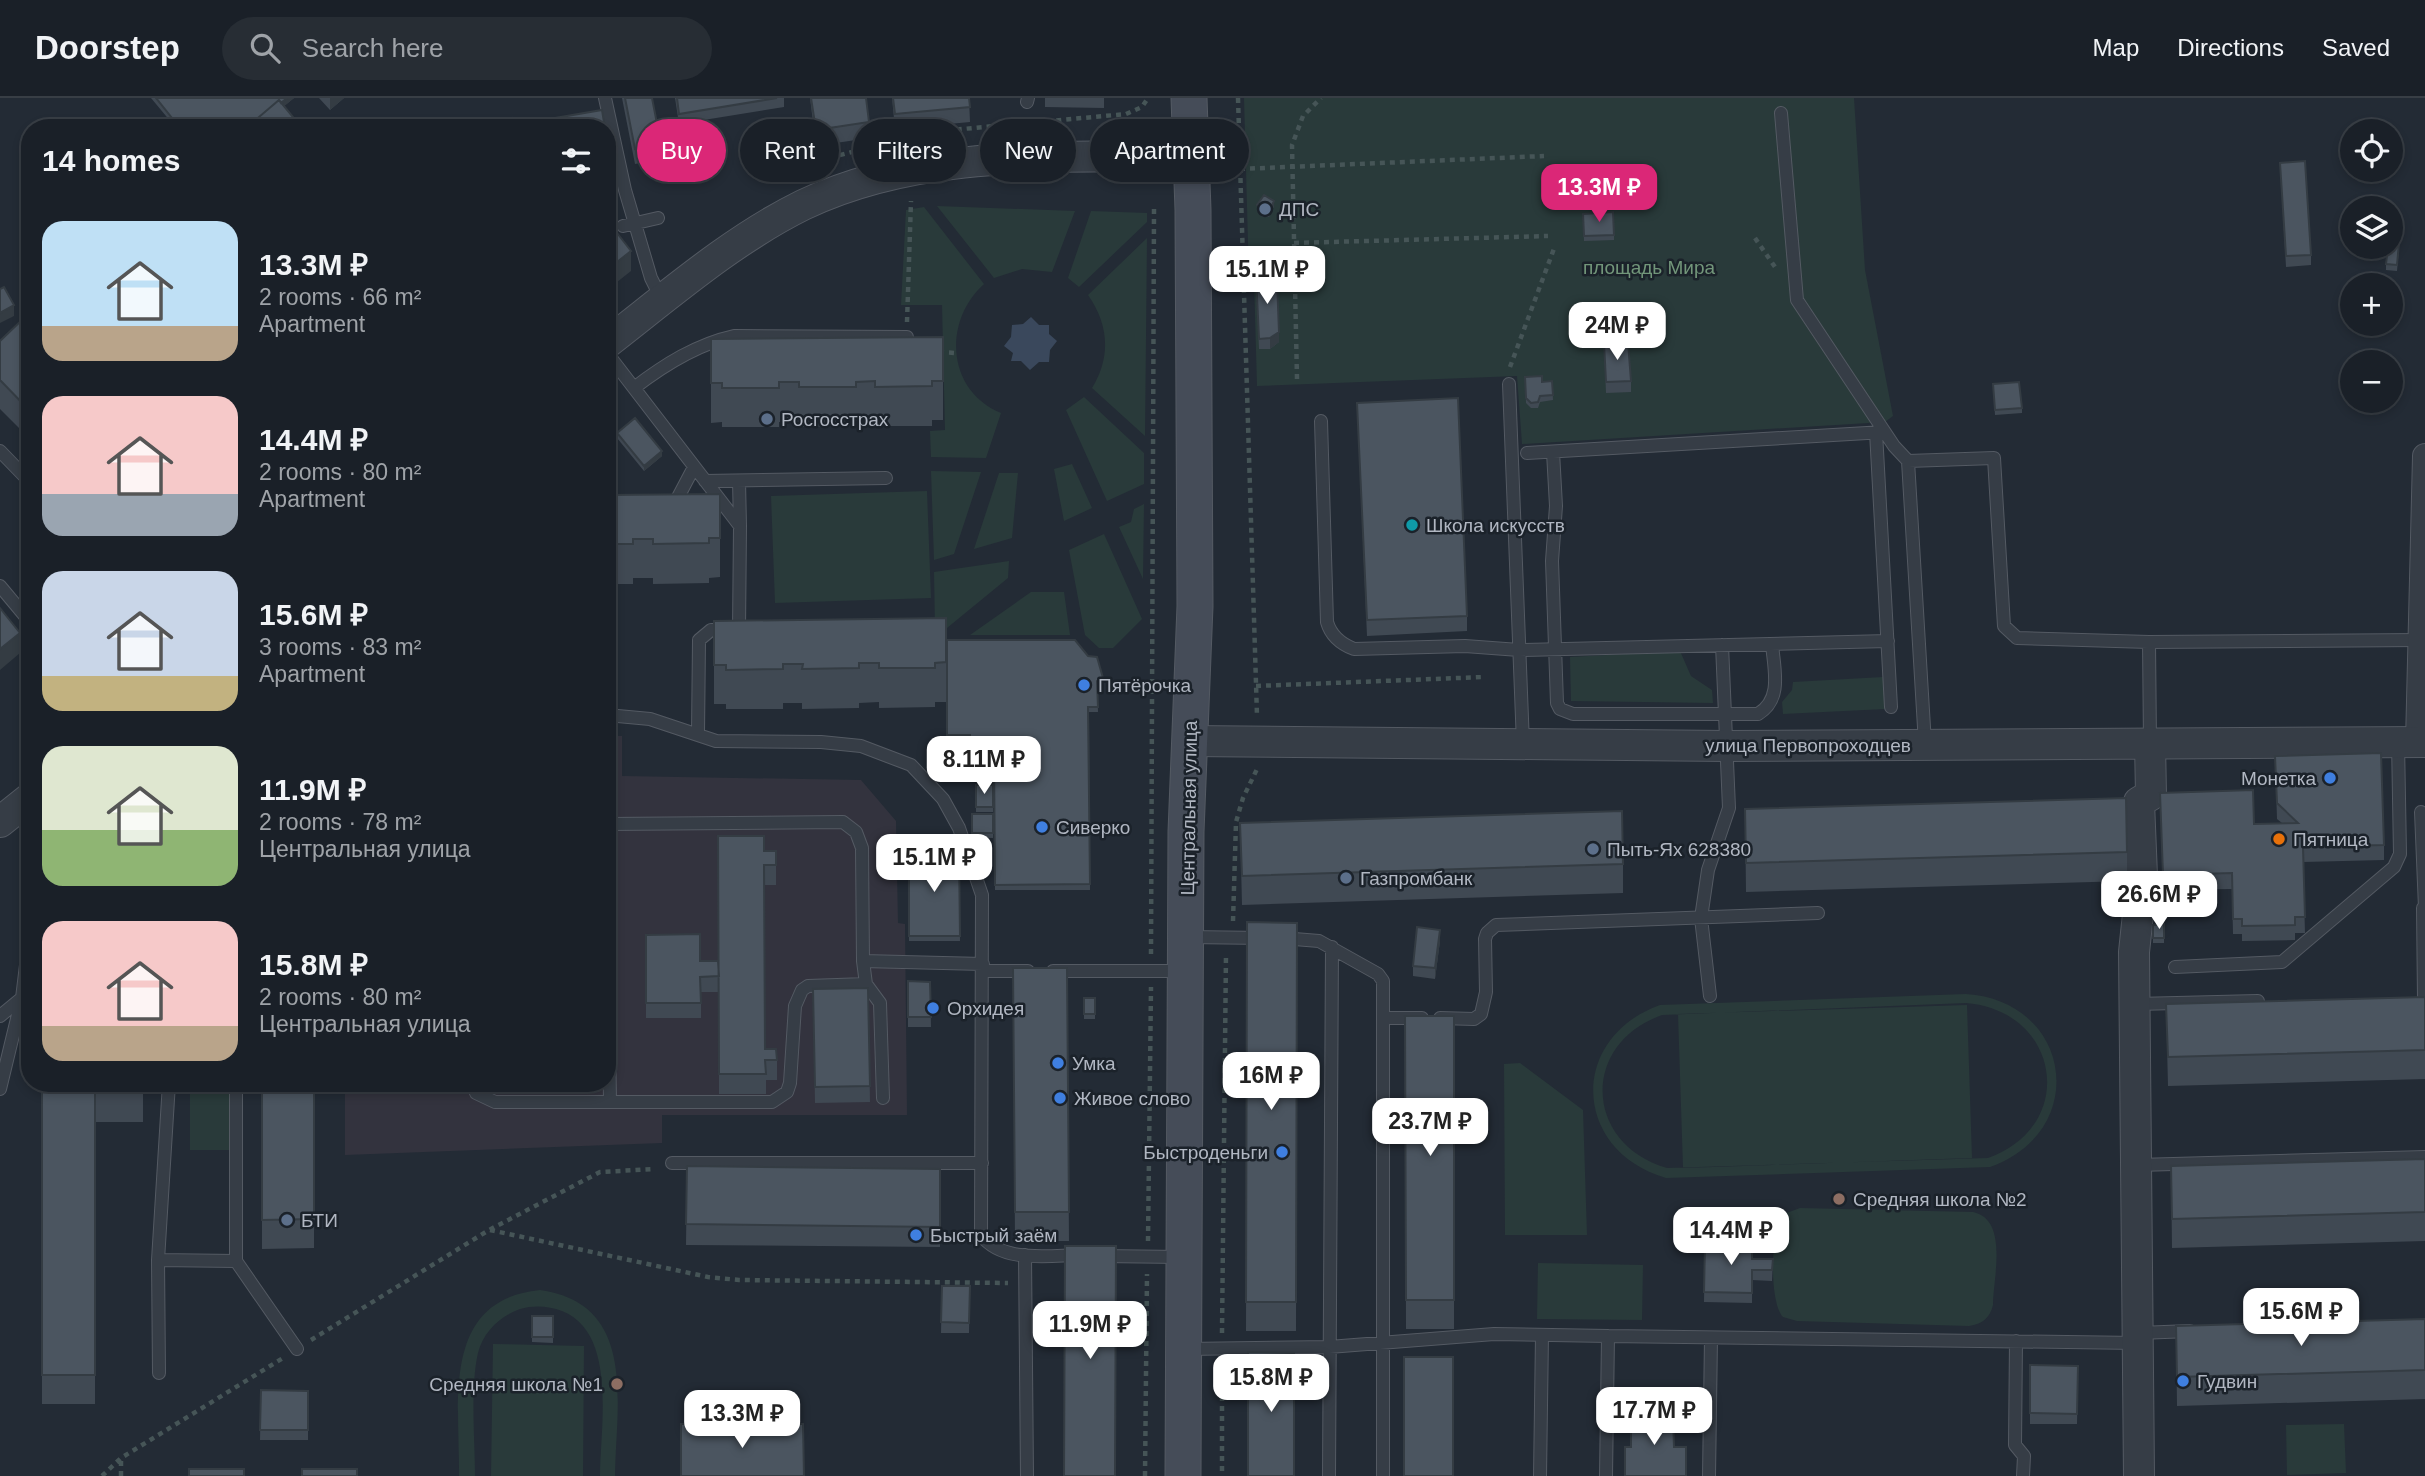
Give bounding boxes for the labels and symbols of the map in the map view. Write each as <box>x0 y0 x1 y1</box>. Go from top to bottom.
pin: 13.3M ₽ <box>1534 164 1664 224</box>
place label: ДПС <box>1279 199 1319 220</box>
marker: ДПС <box>1257 201 1273 217</box>
pin: 15.1M ₽ <box>1202 246 1332 306</box>
park label: площадь Мира <box>1583 257 1716 278</box>
pin: 24M ₽ <box>1568 302 1666 362</box>
place label: Росгосстрах <box>781 409 889 430</box>
marker: Росгосстрах <box>759 411 775 427</box>
place label: Школа искусств <box>1426 515 1565 536</box>
marker: Школа искусств <box>1404 517 1420 533</box>
place label: Пятёрочка <box>1098 675 1192 696</box>
marker: Пятёрочка <box>1076 677 1092 693</box>
street label: Центральная улица <box>1177 720 1201 896</box>
street label: улица Первопроходцев <box>1705 735 1911 756</box>
pin: 8.11M ₽ <box>919 736 1049 796</box>
place label: Монетка <box>2241 768 2316 789</box>
marker: Монетка <box>2322 770 2338 786</box>
place label: Сиверко <box>1056 817 1130 838</box>
marker: Сиверко <box>1034 819 1050 835</box>
place label: Пятница <box>2293 829 2369 850</box>
marker: Пятница <box>2271 831 2287 847</box>
pin: 15.1M ₽ <box>869 834 999 894</box>
place label: Пыть-Ях 628380 <box>1607 839 1751 860</box>
marker: Пыть-Ях 628380 <box>1585 841 1601 857</box>
place label: Газпромбанк <box>1360 868 1473 889</box>
marker: Газпромбанк <box>1338 870 1354 886</box>
pin: 26.6M ₽ <box>2094 872 2224 931</box>
place label: Орхидея <box>947 998 1024 1019</box>
marker: Орхидея <box>925 1000 941 1016</box>
pin: 16M ₽ <box>1222 1052 1320 1112</box>
place label: Умка <box>1072 1053 1116 1074</box>
marker: Умка <box>1050 1055 1066 1071</box>
place label: Живое слово <box>1074 1088 1190 1109</box>
marker: Живое слово <box>1052 1090 1068 1106</box>
pin: 23.7M ₽ <box>1365 1098 1495 1158</box>
place label: Быстроденьги <box>1143 1142 1268 1163</box>
marker: Быстроденьги <box>1274 1144 1290 1160</box>
place label: Средняя школа №2 <box>1853 1189 2027 1210</box>
marker: Средняя школа №2 <box>1831 1191 1847 1207</box>
pin: 14.4M ₽ <box>1666 1208 1796 1267</box>
place label: БТИ <box>301 1210 338 1231</box>
marker: БТИ <box>279 1212 295 1228</box>
place label: Быстрый заём <box>930 1225 1057 1246</box>
marker: Быстрый заём <box>908 1227 924 1243</box>
pin: 15.6M ₽ <box>2236 1288 2366 1348</box>
pin: 11.9M ₽ <box>1025 1302 1155 1361</box>
pin: 15.8M ₽ <box>1206 1354 1336 1414</box>
place label: Гудвин <box>2197 1371 2257 1392</box>
marker: Гудвин <box>2175 1373 2191 1389</box>
place label: Средняя школа №1 <box>429 1374 603 1395</box>
marker: Средняя школа №1 <box>609 1376 625 1392</box>
pin: 17.7M ₽ <box>1589 1388 1719 1447</box>
pin: 13.3M ₽ <box>677 1390 807 1450</box>

